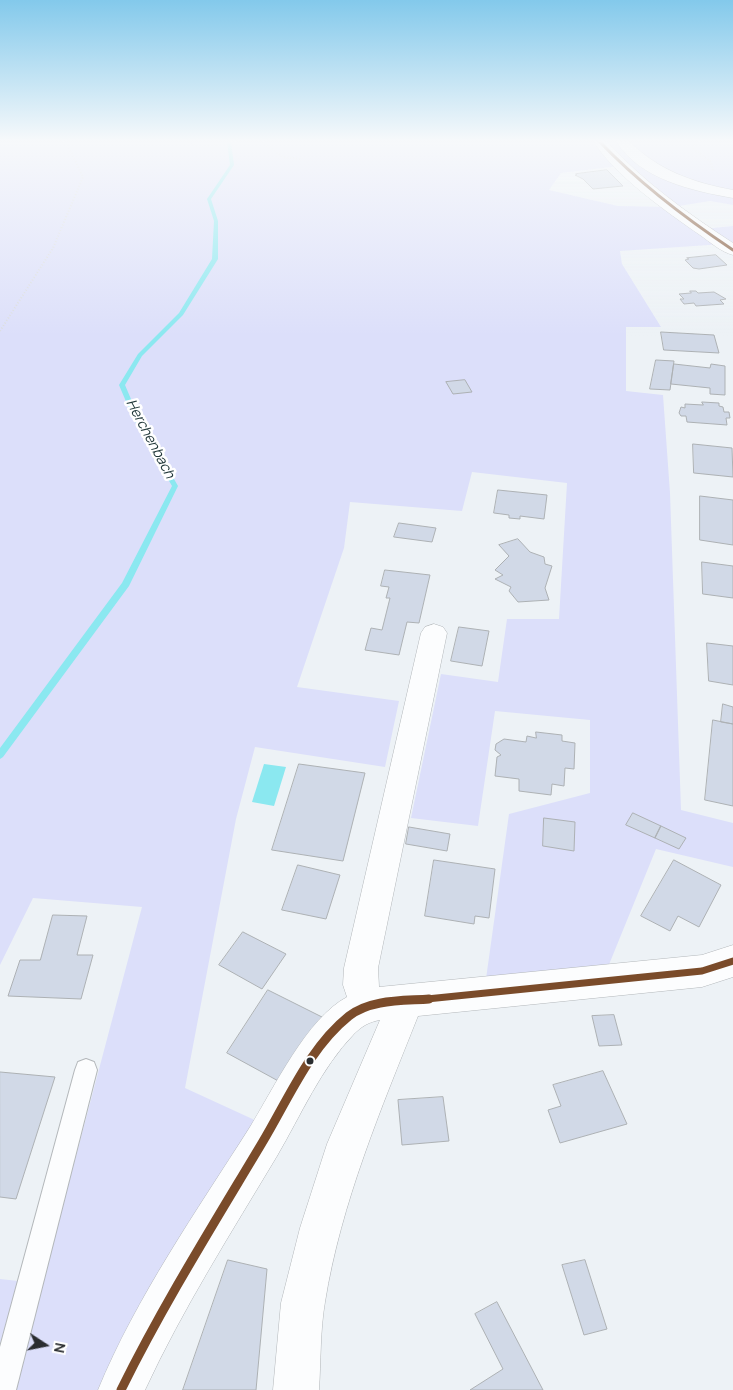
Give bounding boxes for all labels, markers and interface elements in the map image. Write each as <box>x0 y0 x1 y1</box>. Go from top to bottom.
water label: Herchenbach <box>122 397 178 481</box>
unlabelled marker <box>305 1056 315 1066</box>
north arrow <box>20 1320 70 1370</box>
text: N <box>50 1341 71 1355</box>

